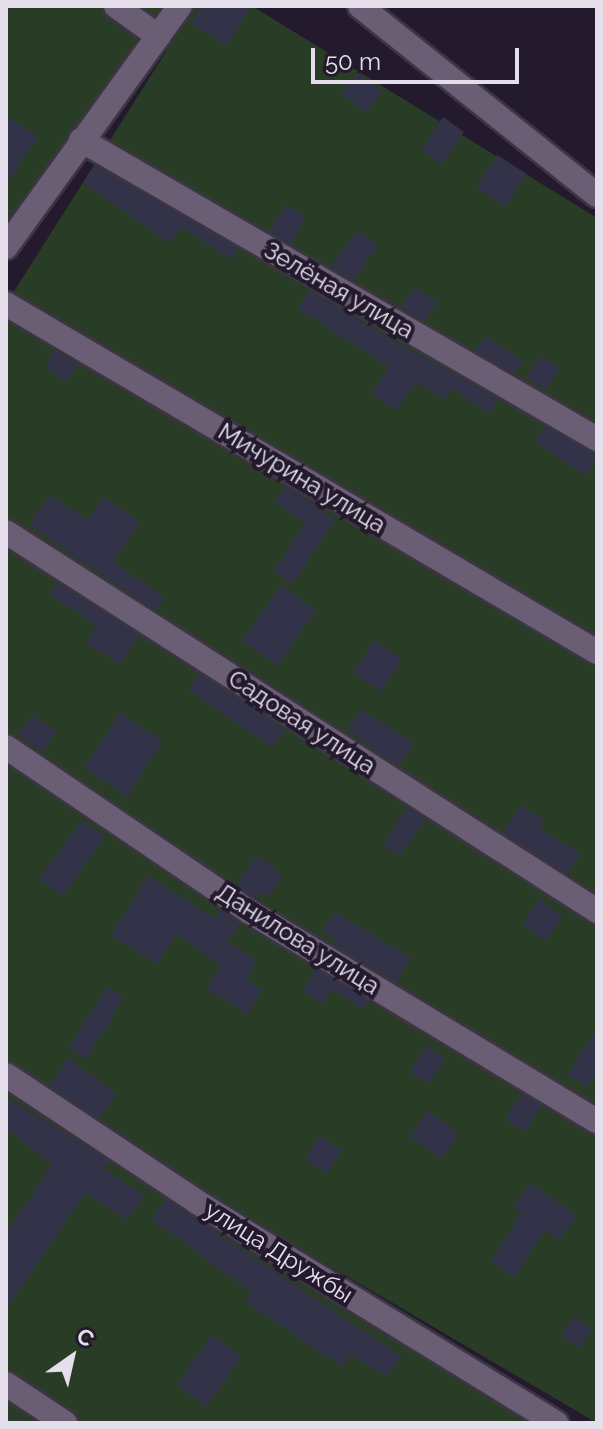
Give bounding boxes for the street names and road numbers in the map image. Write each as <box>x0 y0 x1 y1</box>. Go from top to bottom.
street label: Зелёная улица <box>259 235 419 345</box>
street label: Мичурина улица <box>213 417 391 539</box>
street label: Садовая улица <box>223 664 381 780</box>
street label: Данилова улица <box>211 877 385 1001</box>
street label: улица Дружбы <box>200 1195 358 1309</box>

